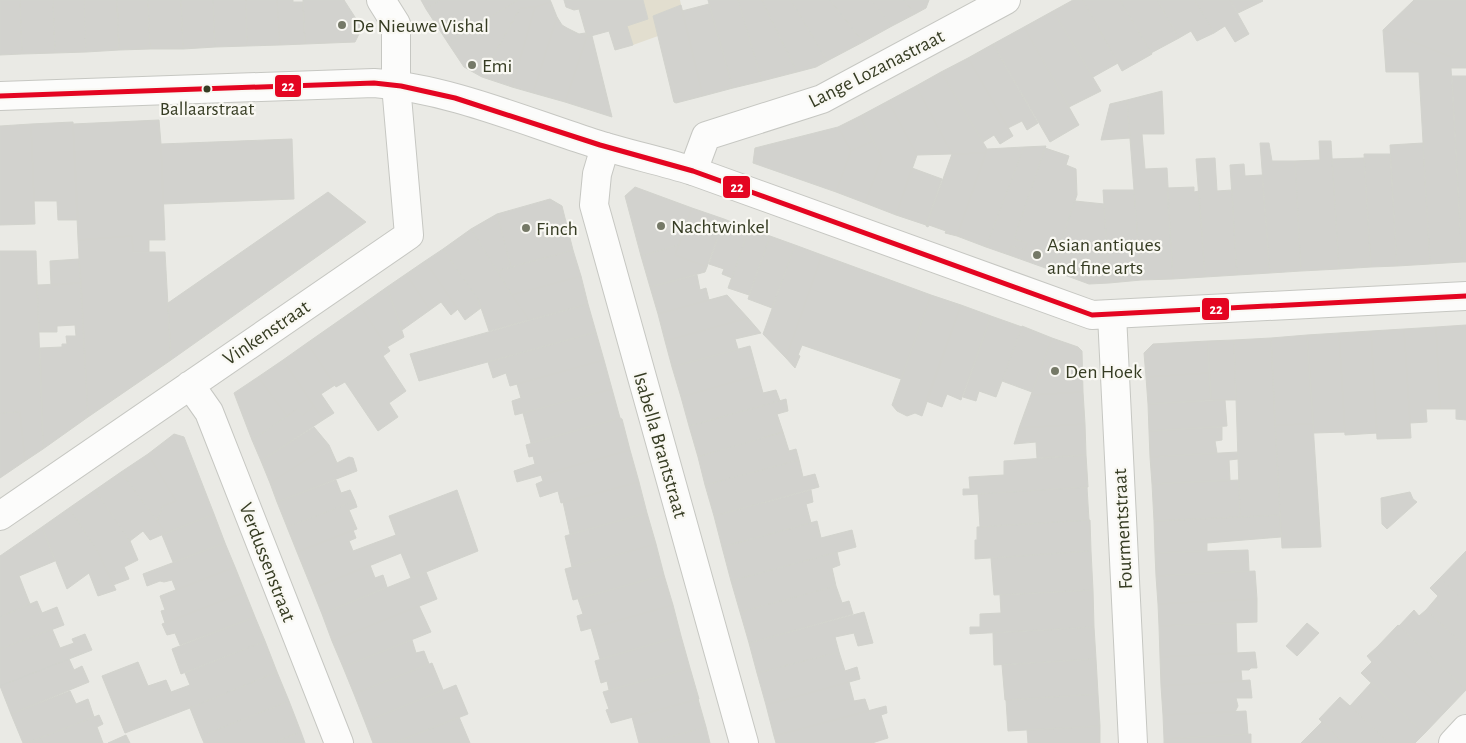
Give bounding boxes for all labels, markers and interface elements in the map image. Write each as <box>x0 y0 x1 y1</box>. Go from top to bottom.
place label: De Nieuwe Vishal <box>352 16 489 36</box>
marker: De Nieuwe Vishal <box>336 19 348 31</box>
street label: Lange Lozanastraat <box>805 26 948 112</box>
place label: Emi <box>482 56 512 76</box>
marker: Emi <box>466 59 478 71</box>
line badge: 22 <box>274 74 302 98</box>
text: 22 <box>281 80 295 94</box>
marker: Ballaarstraat <box>202 84 212 94</box>
place label: Ballaarstraat <box>160 100 254 119</box>
line badge: 22 <box>722 175 751 199</box>
text: 22 <box>730 181 744 195</box>
place label: Nachtwinkel <box>671 217 770 237</box>
place label: Finch <box>536 219 578 239</box>
marker: Nachtwinkel <box>655 220 667 232</box>
marker: Finch <box>520 222 532 234</box>
place label: Asian antiques and fine arts <box>1047 235 1161 278</box>
marker: Asian antiques and fine arts <box>1031 249 1043 261</box>
street label: Vinkenstraat <box>220 296 314 369</box>
line badge: 22 <box>1201 297 1230 321</box>
text: 22 <box>1209 303 1223 317</box>
place label: Den Hoek <box>1065 362 1142 382</box>
marker: Den Hoek <box>1049 365 1061 377</box>
street label: Isabella Brantstraat <box>630 370 691 521</box>
street label: Fourmentstraat <box>1110 467 1136 590</box>
street label: Verdussenstraat <box>235 500 299 625</box>

